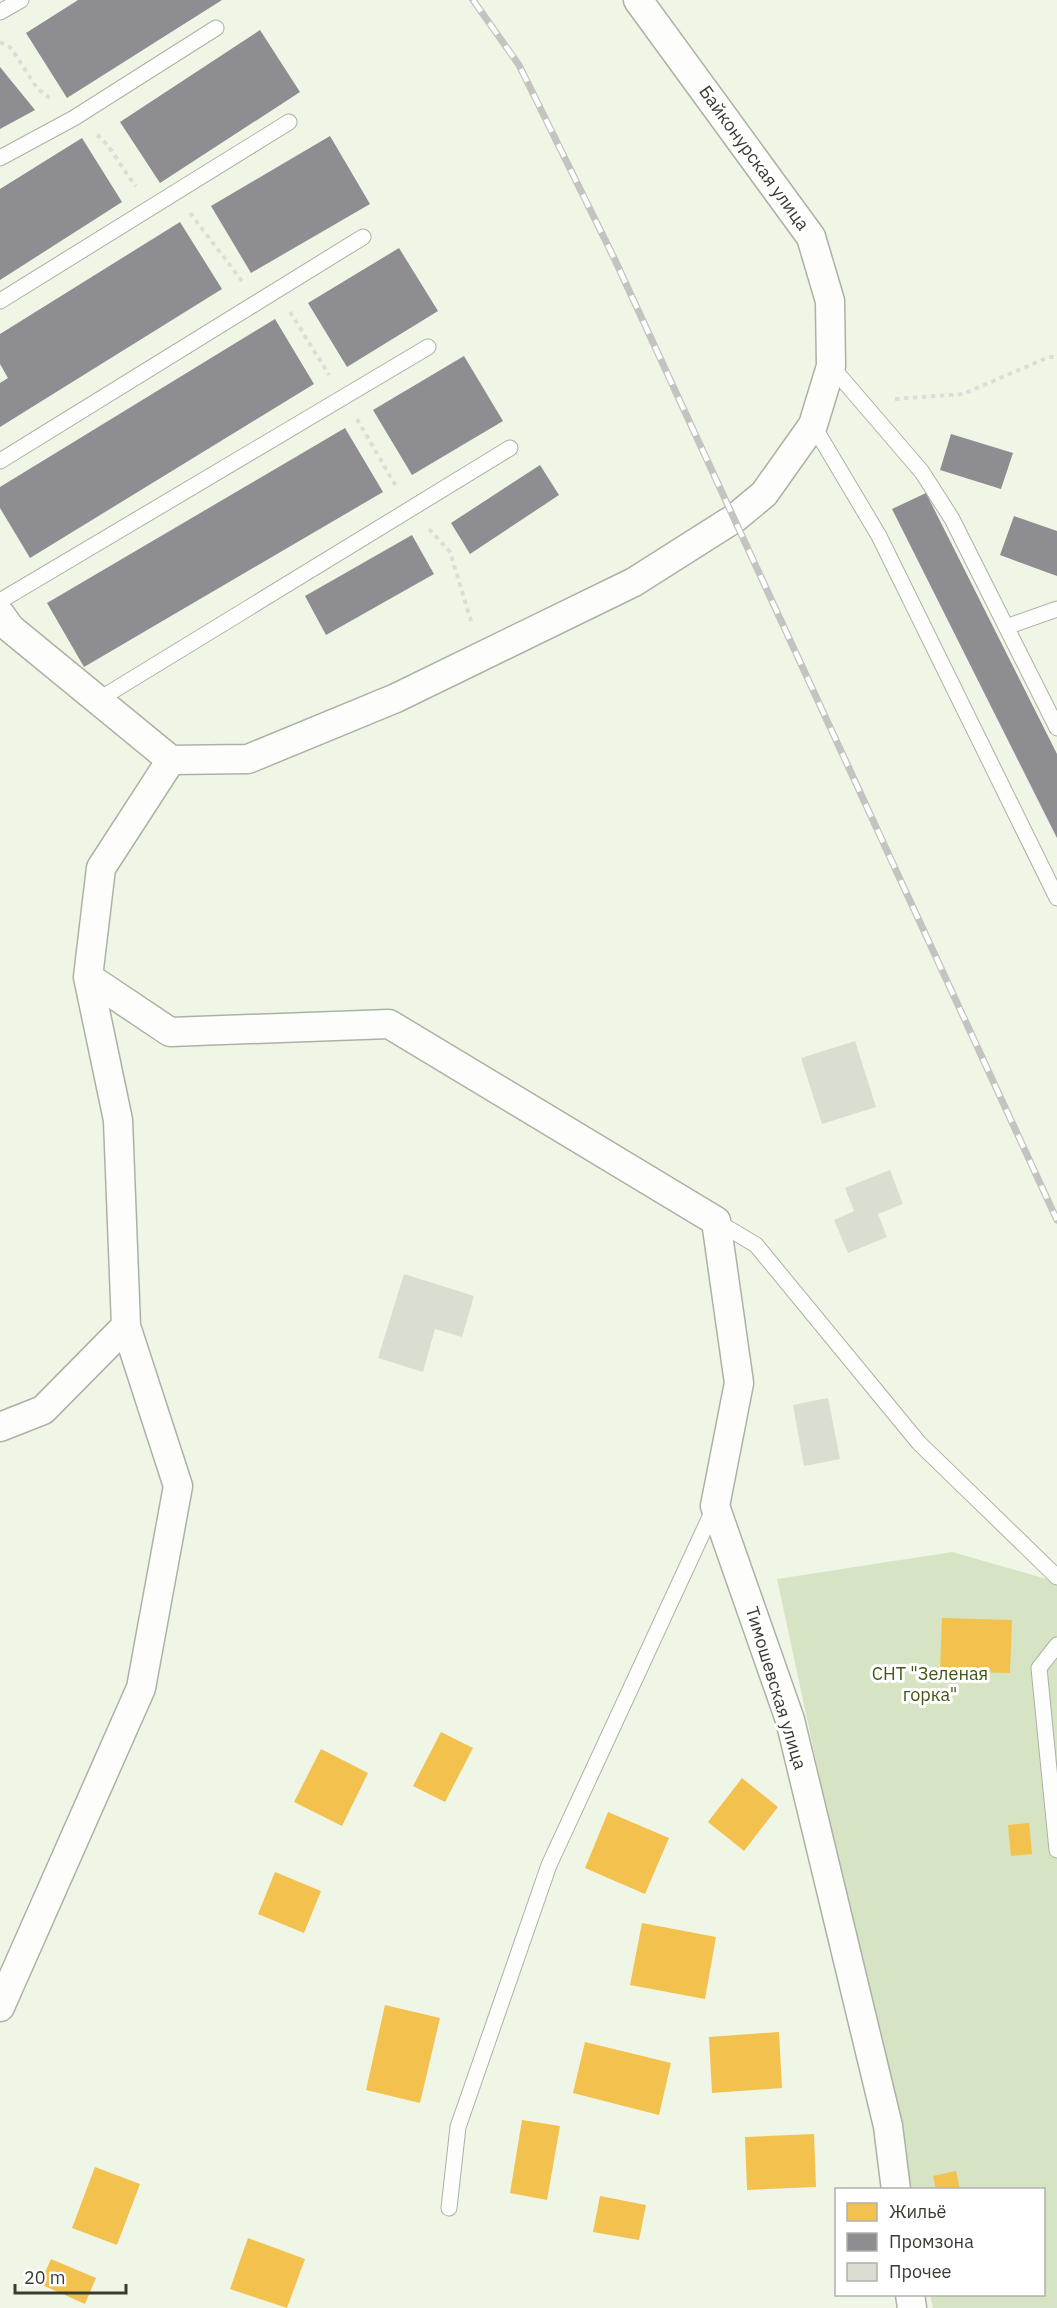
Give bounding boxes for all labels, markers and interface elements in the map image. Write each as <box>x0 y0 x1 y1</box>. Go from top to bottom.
street label: Байконурская улица <box>694 81 815 235</box>
street label: Тимошевская улица <box>741 1604 812 1772</box>
park label: СНТ "Зеленая горка" <box>872 1662 988 1706</box>
legend <box>835 2188 1045 2296</box>
text: Жильё <box>889 2200 947 2223</box>
text: Промзона <box>889 2230 974 2253</box>
scale bar <box>15 2257 126 2295</box>
text: Прочее <box>889 2260 952 2283</box>
text: 20 m <box>24 2266 66 2289</box>

